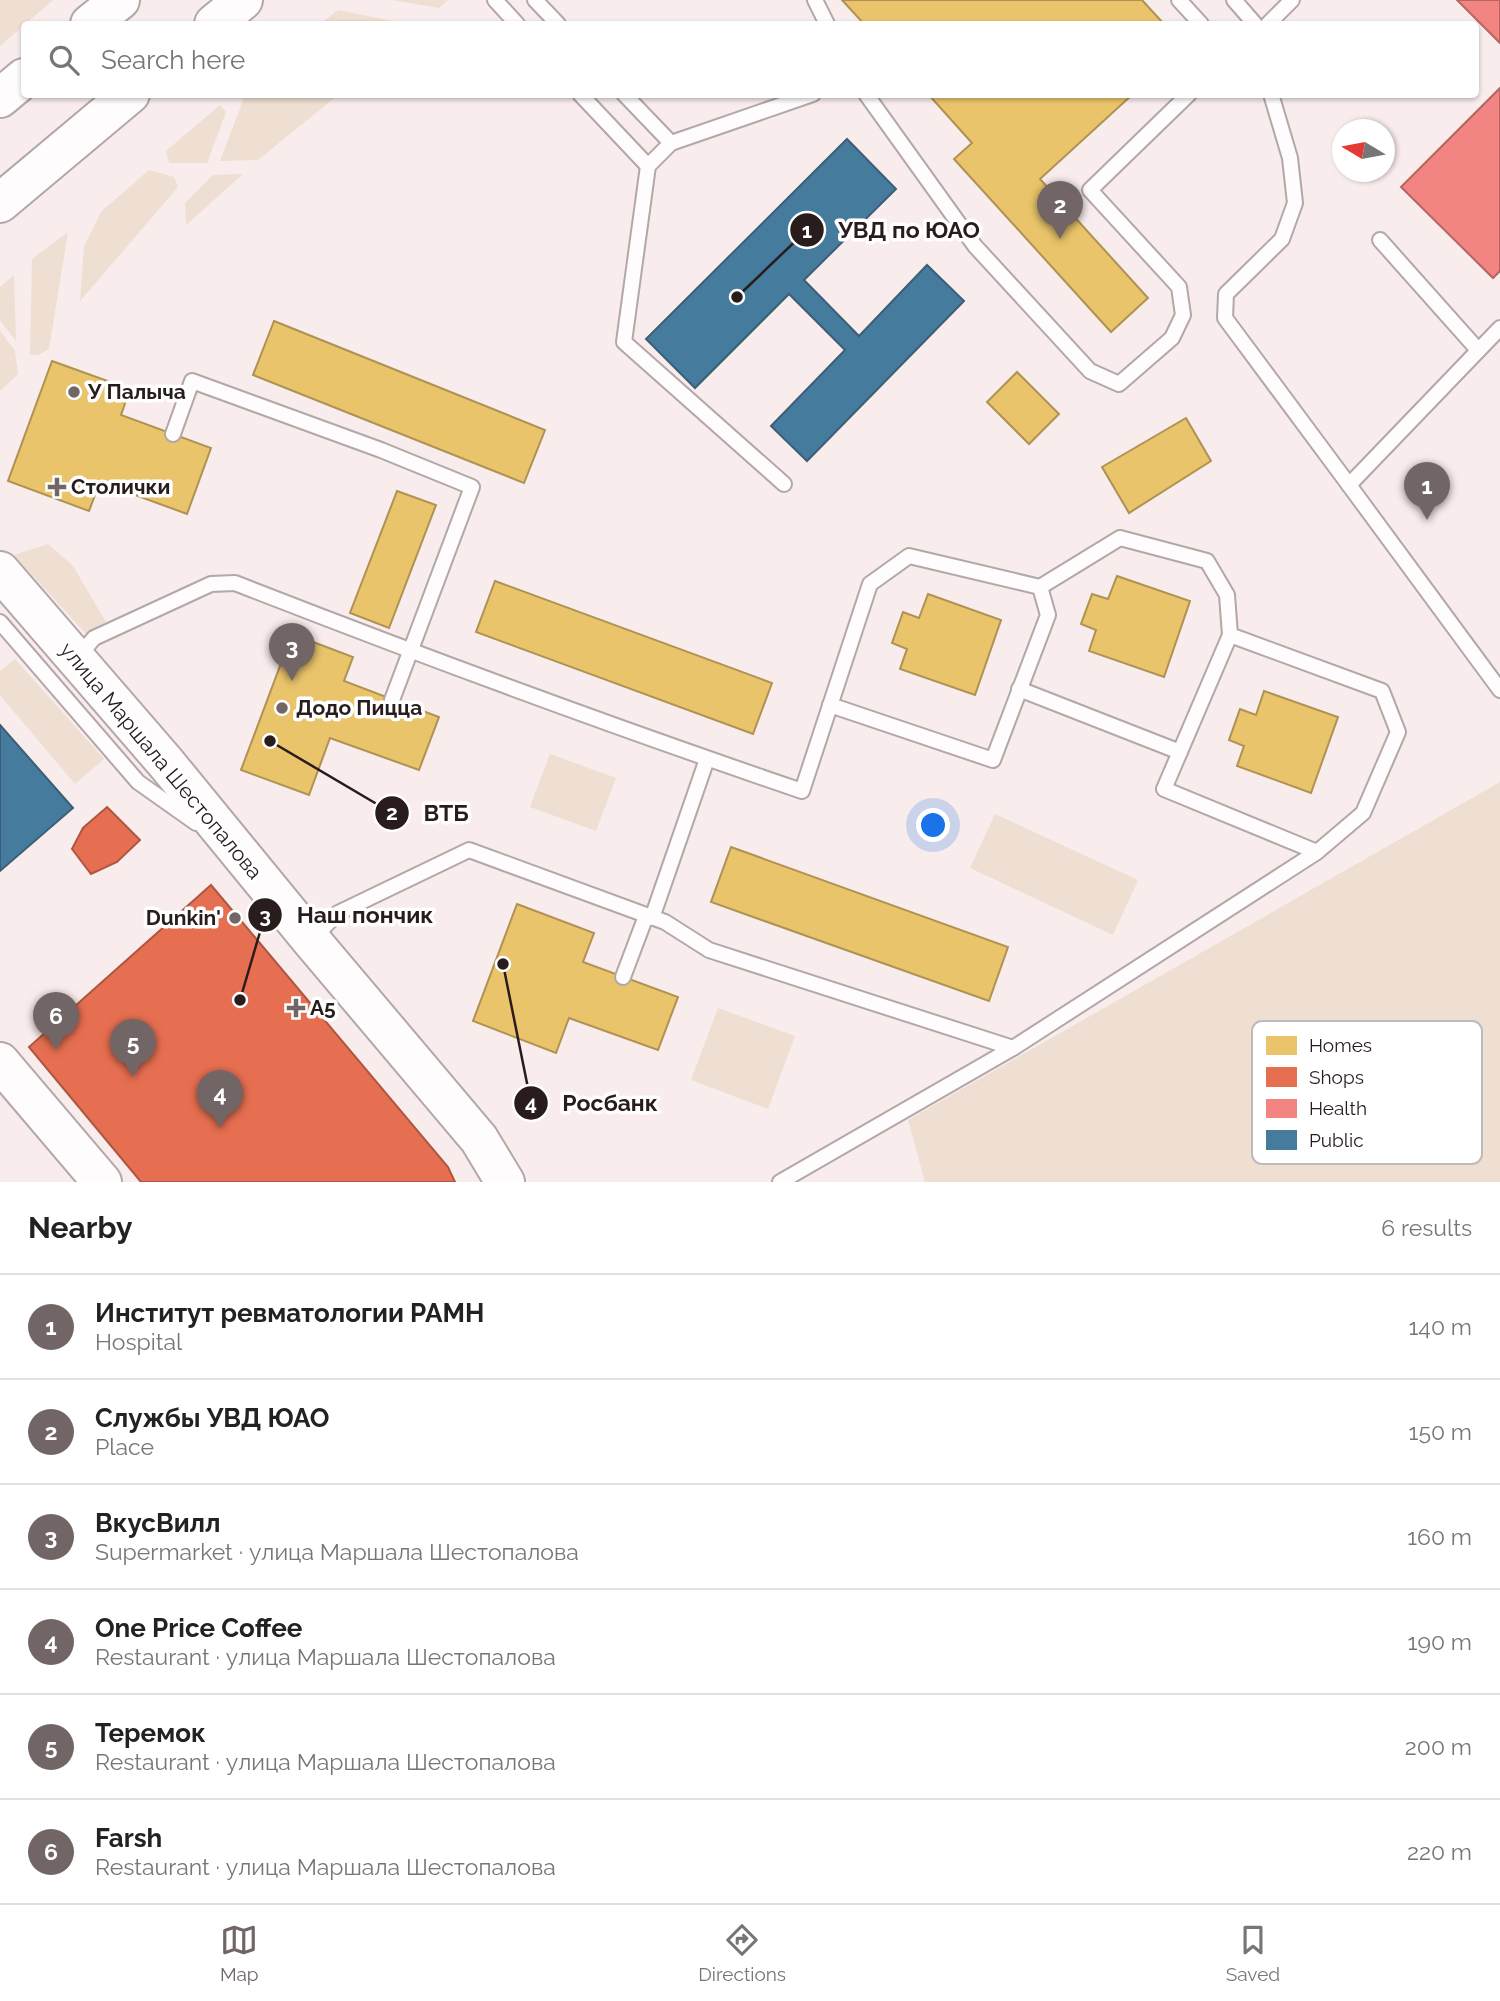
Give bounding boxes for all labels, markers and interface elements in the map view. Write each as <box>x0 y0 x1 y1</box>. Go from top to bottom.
search box <box>21 21 1479 98</box>
icon: search <box>45 41 83 79</box>
text: Search here <box>101 45 245 75</box>
north arrow <box>1332 119 1395 182</box>
pin: 2 <box>1037 181 1083 239</box>
callout: УВД по ЮАО <box>789 208 994 252</box>
text: УВД по ЮАО <box>837 216 980 243</box>
text: 1 <box>802 218 812 243</box>
place label: У Палыча <box>87 379 186 404</box>
marker: У Палыча <box>66 384 82 400</box>
pin: 1 <box>1404 462 1450 520</box>
place label: Столички <box>71 474 170 499</box>
marker: Столички <box>49 479 65 495</box>
pin: 3 <box>269 623 315 681</box>
street label: улица Маршала Шестопалова <box>55 637 268 884</box>
place label: Додо Пицца <box>296 695 422 720</box>
marker: Додо Пицца <box>274 700 290 716</box>
callout: ВТБ <box>374 791 482 835</box>
text: ВТБ <box>423 799 469 826</box>
text: 2 <box>386 800 398 825</box>
your location <box>916 808 950 842</box>
callout: Наш пончик <box>248 893 448 937</box>
text: Наш пончик <box>297 901 433 928</box>
text: 3 <box>259 903 271 928</box>
place label: Dunkin' <box>146 905 221 930</box>
marker: Dunkin' <box>227 910 243 926</box>
pin: 6 <box>33 992 79 1050</box>
place label: А5 <box>310 995 336 1020</box>
marker: А5 <box>288 1000 304 1016</box>
pin: 5 <box>110 1019 156 1077</box>
legend <box>1252 1021 1482 1164</box>
text: Homes <box>1309 1034 1372 1056</box>
text: Shops <box>1309 1066 1364 1088</box>
pin: 4 <box>197 1070 243 1128</box>
callout: Росбанк <box>513 1081 672 1125</box>
text: Росбанк <box>562 1089 658 1116</box>
text: 4 <box>525 1090 537 1115</box>
text: Health <box>1309 1097 1367 1119</box>
text: Public <box>1309 1129 1364 1151</box>
text: Nearby <box>28 1210 132 1245</box>
text: 6 results <box>1381 1214 1472 1241</box>
text: Институт ревматологии РАМН <box>95 1298 484 1328</box>
text: 1 <box>45 1313 57 1340</box>
text: 140 m <box>1409 1313 1472 1340</box>
text: Hospital <box>95 1328 182 1355</box>
text: Службы УВД ЮАО <box>95 1403 329 1433</box>
text: 2 <box>45 1418 57 1445</box>
text: 150 m <box>1409 1418 1472 1445</box>
text: Place <box>95 1433 154 1460</box>
text: ВкусВилл <box>95 1508 221 1538</box>
text: 3 <box>45 1523 57 1550</box>
text: 160 m <box>1407 1523 1472 1550</box>
text: Supermarket · улица Маршала Шестопалова <box>95 1538 579 1565</box>
text: One Price Coffee <box>95 1613 302 1643</box>
text: 4 <box>44 1628 58 1655</box>
text: 190 m <box>1408 1628 1472 1655</box>
text: Restaurant · улица Маршала Шестопалова <box>95 1643 556 1670</box>
text: Теремок <box>95 1718 206 1748</box>
text: 5 <box>45 1733 57 1760</box>
text: 200 m <box>1405 1733 1472 1760</box>
text: Restaurant · улица Маршала Шестопалова <box>95 1748 556 1775</box>
text: Farsh <box>95 1823 162 1853</box>
text: 6 <box>44 1838 58 1865</box>
text: 220 m <box>1407 1838 1472 1865</box>
text: Restaurant · улица Маршала Шестопалова <box>95 1853 556 1880</box>
tab: Map <box>220 1921 259 1985</box>
tab: Directions <box>698 1921 786 1985</box>
tab: Saved <box>1226 1921 1280 1985</box>

